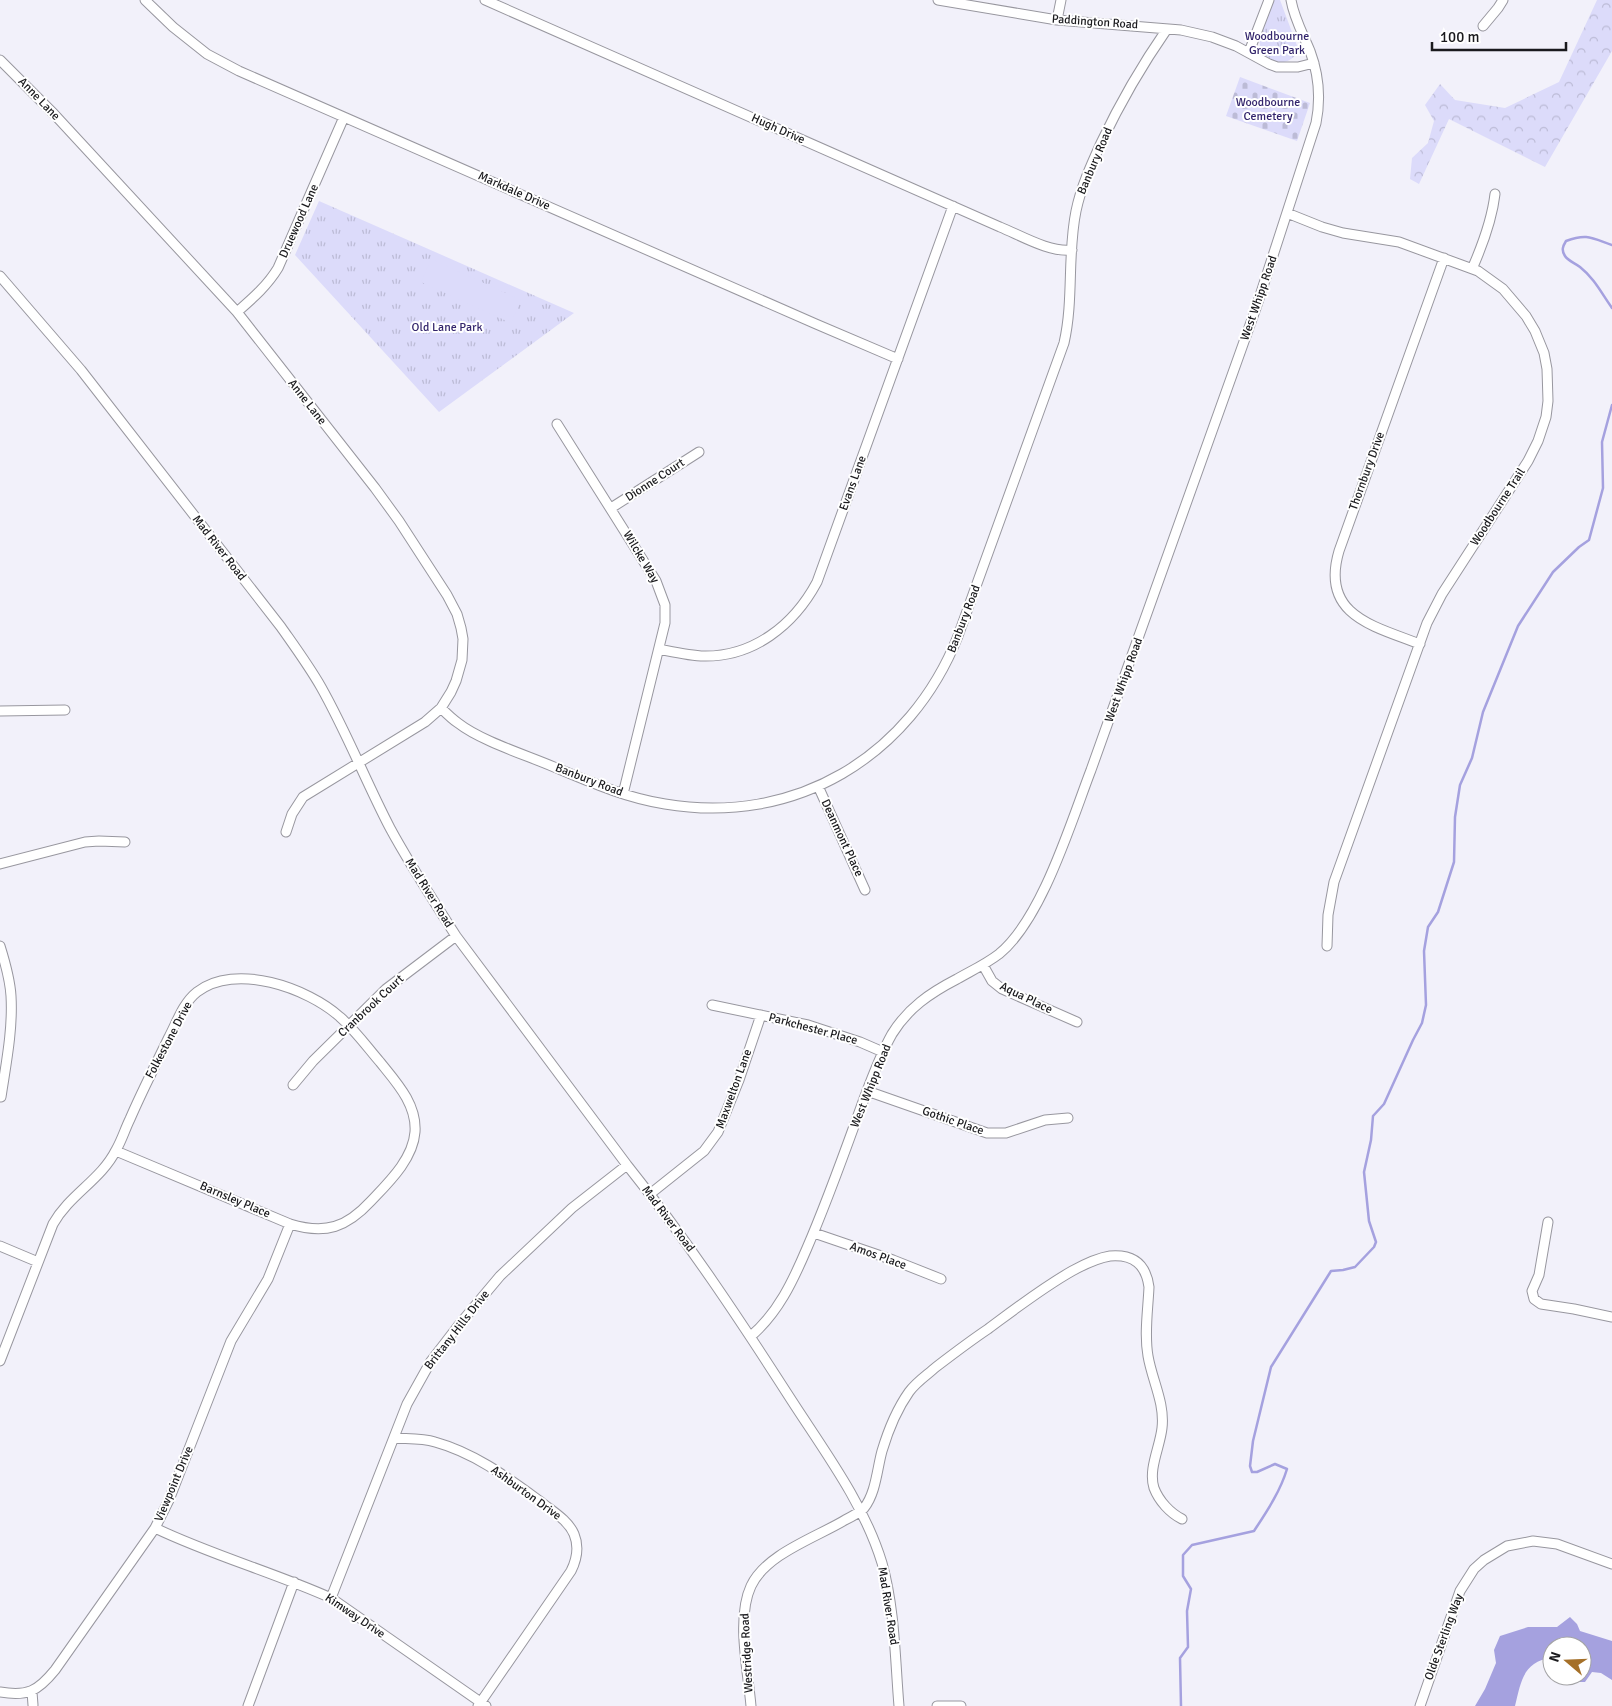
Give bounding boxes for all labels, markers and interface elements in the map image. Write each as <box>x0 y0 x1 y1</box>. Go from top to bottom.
street label: Paddington Road <box>1051 11 1139 33</box>
scale bar <box>1432 20 1566 52</box>
text: 100 m <box>1440 28 1480 46</box>
park label: Woodbourne Green Park <box>1245 29 1309 58</box>
street label: Anne Lane <box>15 74 63 124</box>
park label: Woodbourne Cemetery <box>1236 95 1300 124</box>
street label: Hugh Drive <box>749 111 807 147</box>
street label: Banbury Road <box>1074 125 1116 197</box>
street label: Markdale Drive <box>476 168 552 214</box>
street label: Druewood Lane <box>276 182 322 260</box>
street label: West Whipp Road <box>1237 254 1281 342</box>
park label: Old Lane Park <box>412 320 482 335</box>
street label: Anne Lane <box>285 376 329 428</box>
street label: Thornbury Drive <box>1346 430 1388 512</box>
street label: Evans Lane <box>836 453 870 513</box>
street label: Dionne Court <box>622 455 688 505</box>
street label: Woodbourne Trail <box>1467 465 1529 549</box>
street label: Mad River Road <box>189 512 249 584</box>
street label: Wilcke Way <box>620 528 663 586</box>
street label: Banbury Road <box>944 583 984 655</box>
street label: West Whipp Road <box>1102 636 1146 724</box>
street label: Banbury Road <box>553 760 625 800</box>
street label: Deanmont Place <box>818 797 866 879</box>
street label: Mad River Road <box>402 855 456 931</box>
street label: Cranbrook Court <box>335 972 407 1040</box>
street label: Aqua Place <box>997 979 1055 1017</box>
street label: Folkestone Drive <box>142 999 196 1081</box>
street label: Parkchester Place <box>767 1010 859 1048</box>
street label: West Whipp Road <box>847 1042 895 1130</box>
street label: Maxwelton Lane <box>713 1047 755 1131</box>
street label: Gothic Place <box>920 1103 986 1139</box>
street label: Barnsley Place <box>198 1178 272 1222</box>
street label: Mad River Road <box>638 1183 698 1255</box>
street label: Amos Place <box>848 1239 908 1273</box>
street label: Brittany Hills Drive <box>421 1287 493 1373</box>
street label: Viewpoint Drive <box>151 1444 197 1524</box>
street label: Ashburton Drive <box>488 1463 564 1523</box>
street label: Mad River Road <box>874 1566 902 1646</box>
street label: Kimway Drive <box>322 1590 388 1642</box>
street label: Olde Sterling Way <box>1421 1591 1467 1682</box>
street label: Westridge Road <box>737 1613 757 1693</box>
north arrow <box>1542 1636 1592 1686</box>
text: N <box>1546 1650 1565 1664</box>

